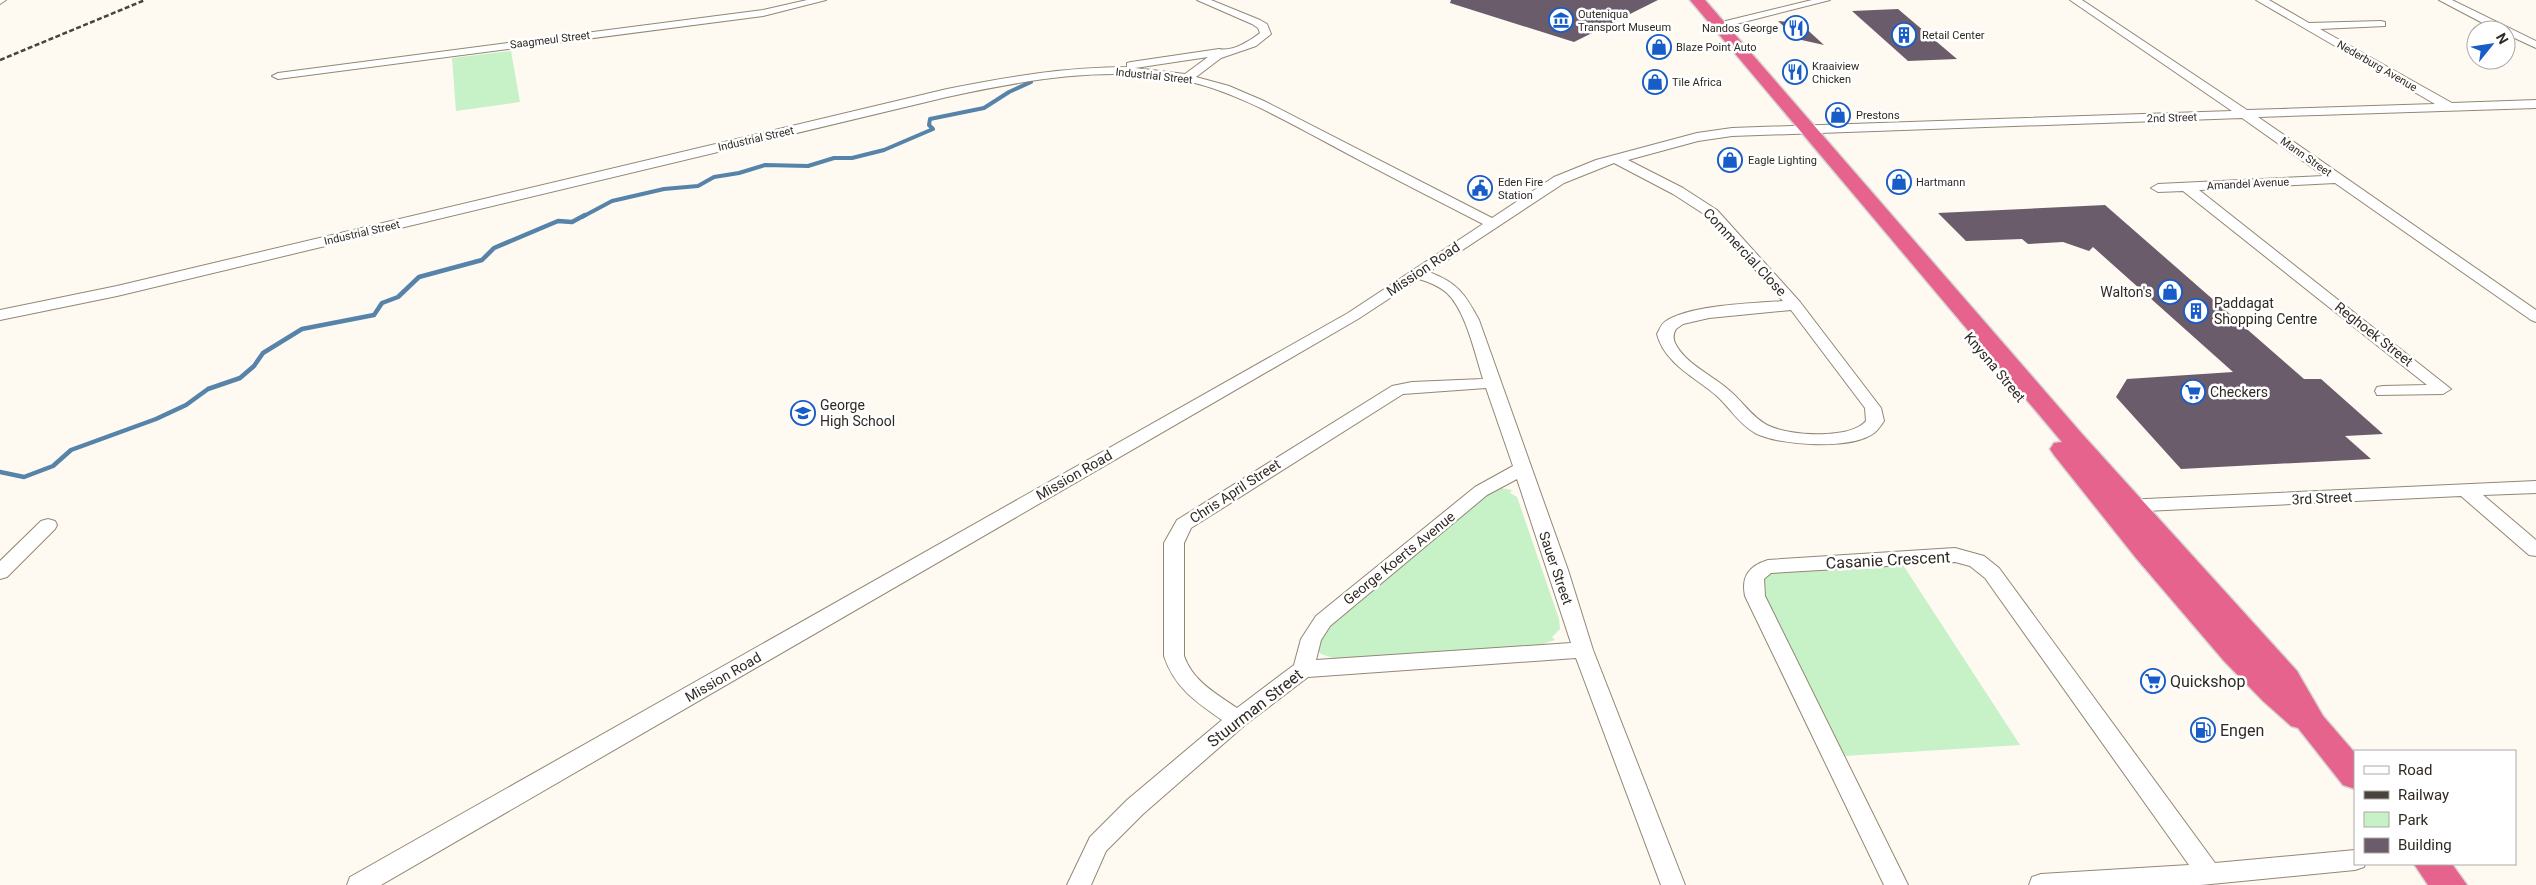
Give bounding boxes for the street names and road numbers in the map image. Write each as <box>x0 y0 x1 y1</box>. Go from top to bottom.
street label: Saagmeul Street <box>509 29 591 51</box>
street label: Nederburg Avenue <box>2335 38 2419 94</box>
street label: Industrial Street <box>1115 65 1194 87</box>
street label: 2nd Street <box>2147 111 2198 125</box>
street label: Industrial Street <box>717 124 796 154</box>
street label: Mann Street <box>2278 135 2334 180</box>
street label: Amandel Avenue <box>2207 175 2290 193</box>
street label: Commercial Close <box>1700 205 1790 299</box>
street label: Industrial Street <box>323 218 402 248</box>
street label: Mission Road <box>1383 239 1463 299</box>
street label: Reghoek Street <box>2332 299 2416 370</box>
street label: Knysna Street <box>1961 329 2029 405</box>
street label: Mission Road <box>1033 447 1115 503</box>
street label: Chris April Street <box>1187 456 1284 526</box>
street label: 3rd Street <box>2291 488 2353 508</box>
street label: George Koerts Avenue <box>1340 508 1458 608</box>
street label: Sauer Street <box>1536 529 1576 607</box>
street label: Casanie Crescent <box>1825 547 1951 573</box>
street label: Mission Road <box>682 649 764 705</box>
street label: Stuurman Street <box>1204 665 1306 751</box>

